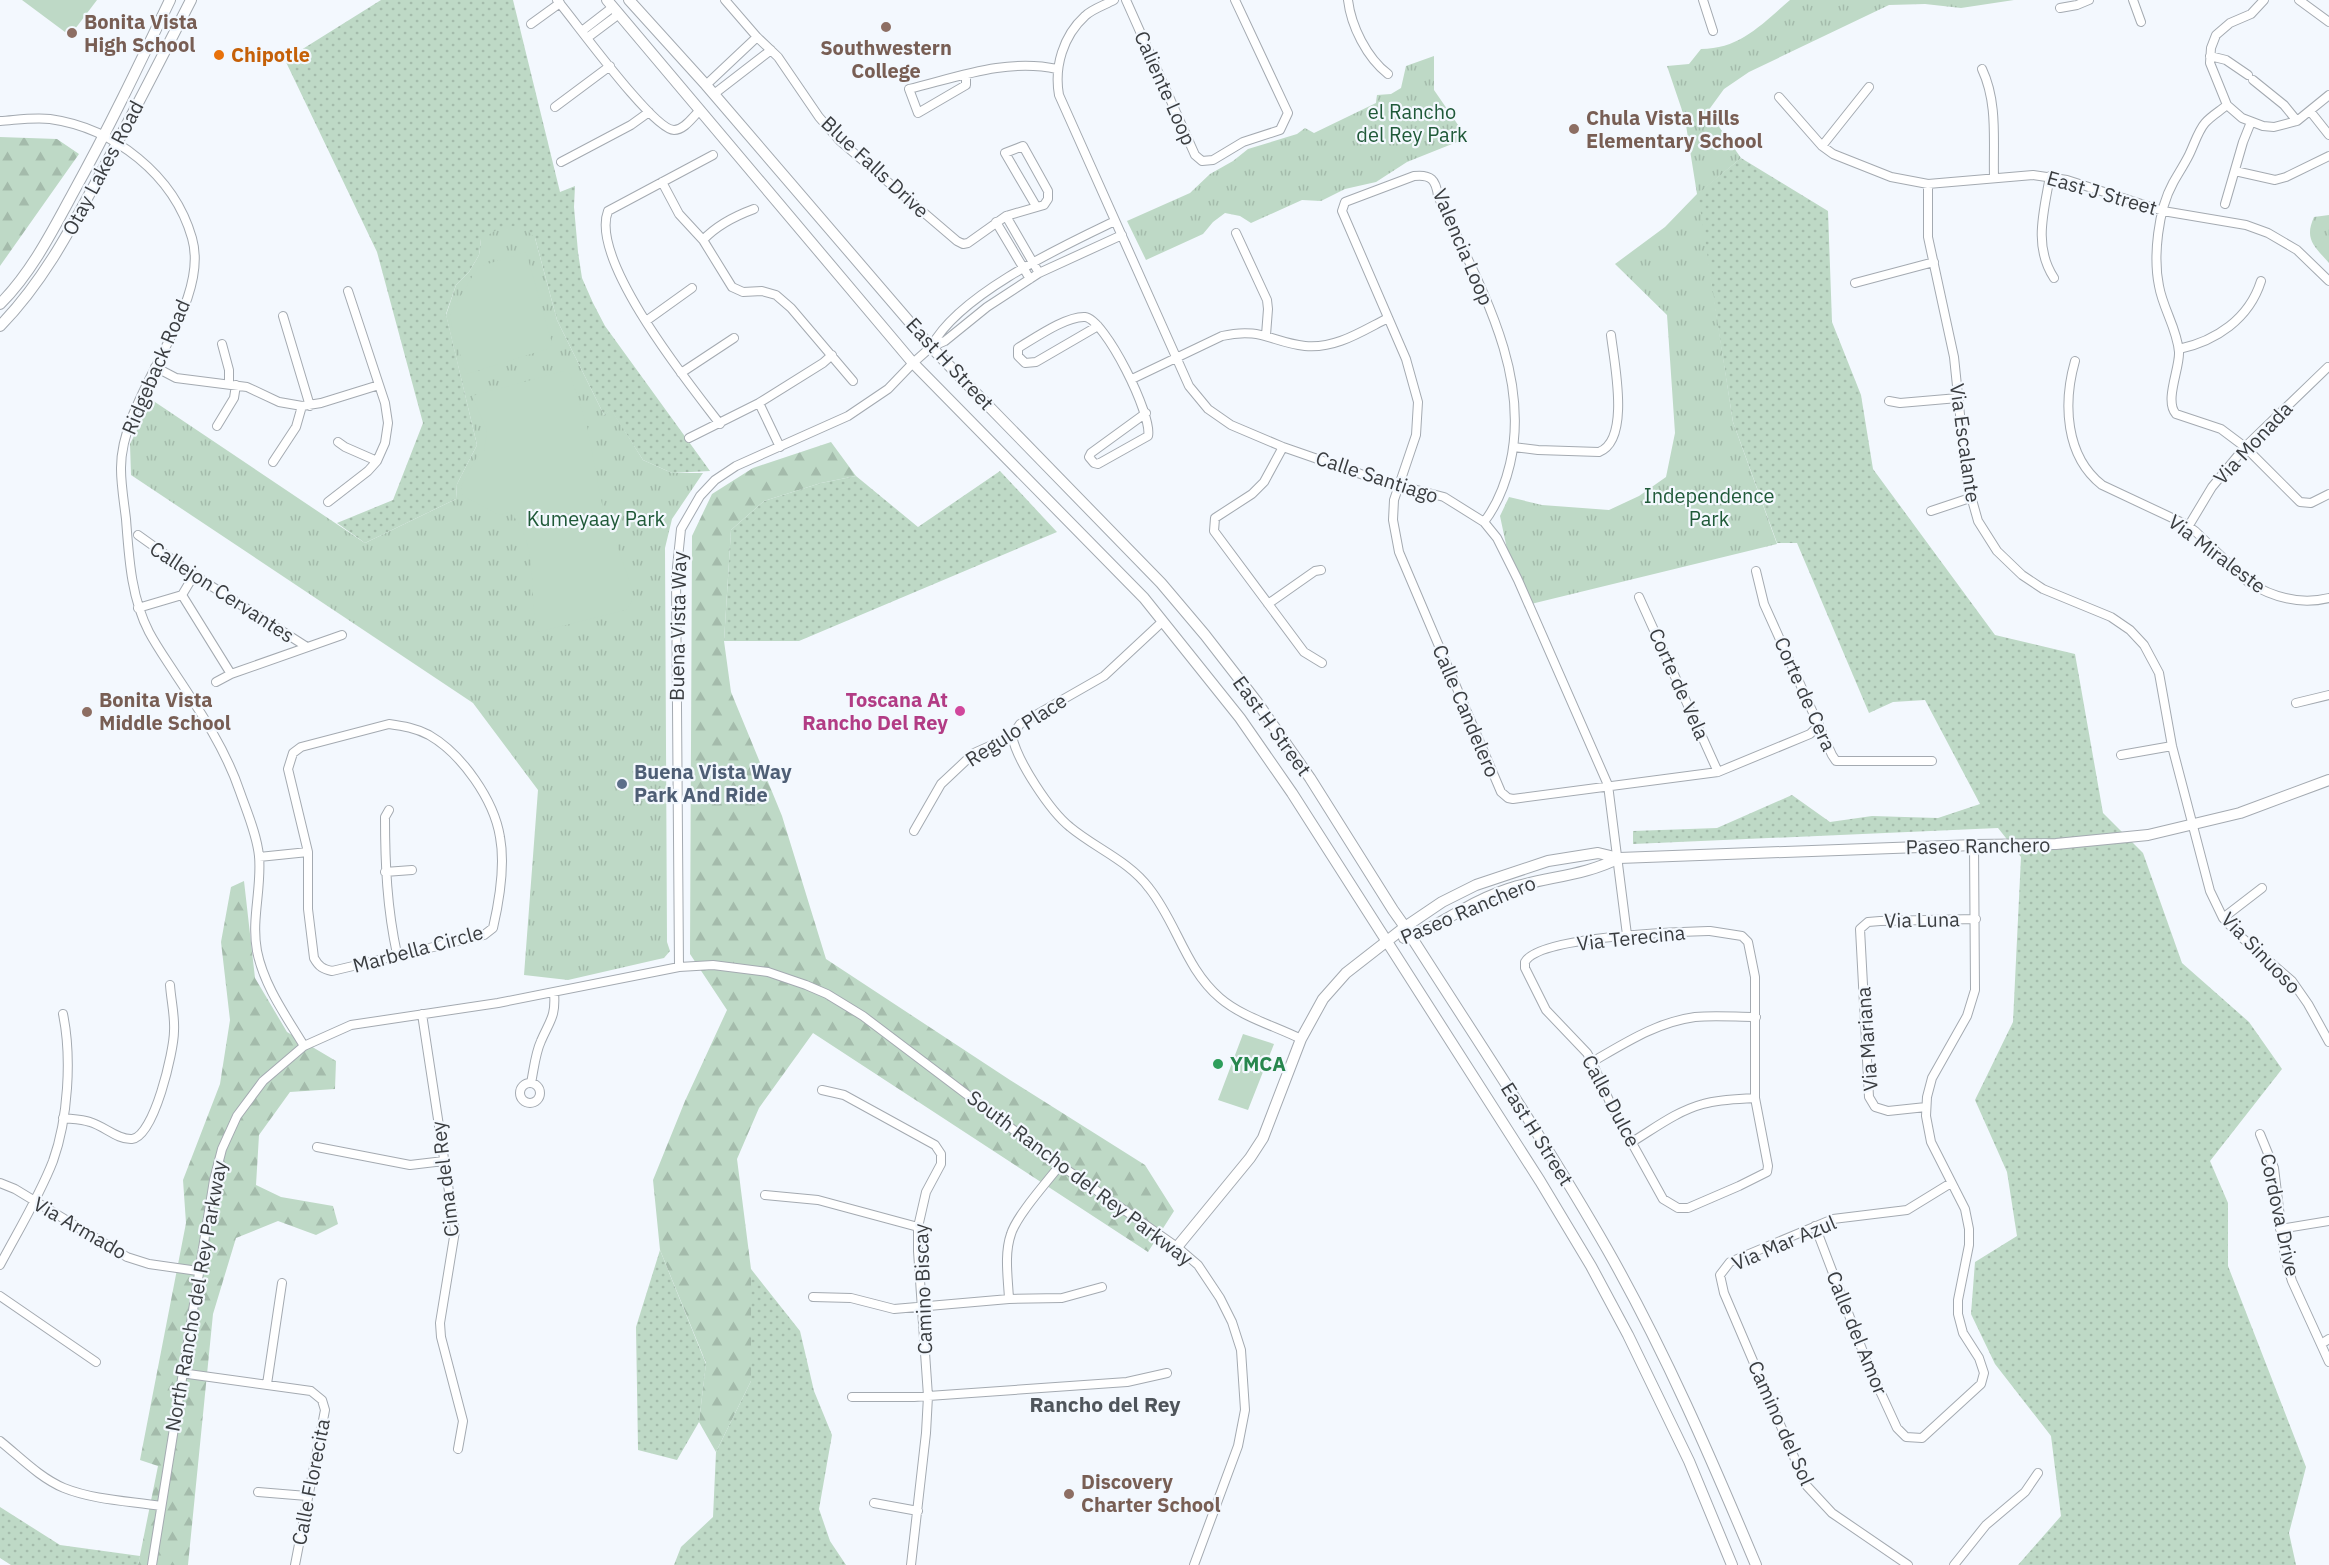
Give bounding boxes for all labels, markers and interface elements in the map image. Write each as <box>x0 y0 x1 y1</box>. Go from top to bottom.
place label: Bonita Vista High School <box>84 8 198 58</box>
marker: Southwestern College <box>879 20 893 34</box>
marker: Bonita Vista High School <box>65 26 79 40</box>
street label: Caliente Loop <box>1128 26 1203 149</box>
place label: Southwestern College <box>820 34 952 84</box>
place label: Chipotle <box>231 41 310 68</box>
marker: Chipotle <box>212 48 226 62</box>
street label: Otay Lakes Road <box>56 96 149 240</box>
park label: el Rancho del Rey Park <box>1356 98 1468 148</box>
place label: Chula Vista Hills Elementary School <box>1586 104 1763 154</box>
street label: Blue Falls Drive <box>816 110 935 224</box>
marker: Chula Vista Hills Elementary School <box>1567 122 1581 136</box>
street label: East J Street <box>2044 164 2160 221</box>
street label: Valencia Loop <box>1427 184 1500 309</box>
street label: Ridgeback Road <box>115 295 196 439</box>
street label: East H Street <box>900 312 1000 416</box>
street label: Via Escalante <box>1944 382 1987 504</box>
street label: Via Monada <box>2207 395 2298 490</box>
street label: Calle Santiago <box>1312 444 1442 509</box>
park label: Independence Park <box>1644 482 1774 532</box>
park label: Kumeyaay Park <box>527 505 666 532</box>
street label: Via Miraleste <box>2163 508 2272 599</box>
street label: Callejon Cervantes <box>145 535 300 649</box>
street label: Buena Vista Way <box>663 551 692 701</box>
street label: Corte de Vela <box>1643 624 1716 744</box>
street label: Corte de Cera <box>1768 632 1843 755</box>
street label: Calle Candelero <box>1426 640 1507 781</box>
street label: East H Street <box>1227 670 1318 781</box>
place label: Bonita Vista Middle School <box>99 686 231 736</box>
place label: Toscana At Rancho Del Rey <box>802 686 948 736</box>
street label: Regulo Place <box>960 687 1072 772</box>
marker: Toscana At Rancho Del Rey <box>953 704 967 718</box>
marker: Bonita Vista Middle School <box>80 705 94 719</box>
place label: Buena Vista Way Park And Ride <box>634 758 792 808</box>
marker: Buena Vista Way Park And Ride <box>615 777 629 791</box>
street label: Paseo Ranchero <box>1905 831 2051 860</box>
street label: Paseo Ranchero <box>1396 869 1540 950</box>
street label: Via Luna <box>1884 905 1960 934</box>
street label: Via Sinuoso <box>2216 906 2307 999</box>
street label: Marbella Circle <box>350 918 486 979</box>
street label: Via Terecina <box>1575 918 1687 957</box>
street label: Via Mariana <box>1849 986 1884 1092</box>
place label: YMCA <box>1230 1050 1286 1077</box>
street label: Calle Dulce <box>1576 1050 1647 1152</box>
marker: YMCA <box>1211 1057 1225 1071</box>
street label: East H Street <box>1495 1077 1580 1191</box>
street label: South Rancho del Rey Parkway <box>962 1084 1199 1272</box>
street label: Cima del Rey <box>424 1120 465 1238</box>
street label: Cordova Drive <box>2254 1151 2307 1279</box>
street label: North Rancho del Rey Parkway <box>158 1158 233 1434</box>
street label: Via Armado <box>29 1190 132 1265</box>
street label: Via Mar Azul <box>1728 1208 1840 1277</box>
street label: Camino Biscay <box>907 1223 938 1355</box>
street label: Calle del Amor <box>1820 1267 1895 1399</box>
street label: Camino del Sol <box>1742 1356 1821 1489</box>
district label: Rancho del Rey <box>1029 1390 1181 1418</box>
street label: Calle Florecita <box>285 1416 336 1547</box>
place label: Discovery Charter School <box>1081 1468 1220 1518</box>
marker: Discovery Charter School <box>1062 1487 1076 1501</box>

